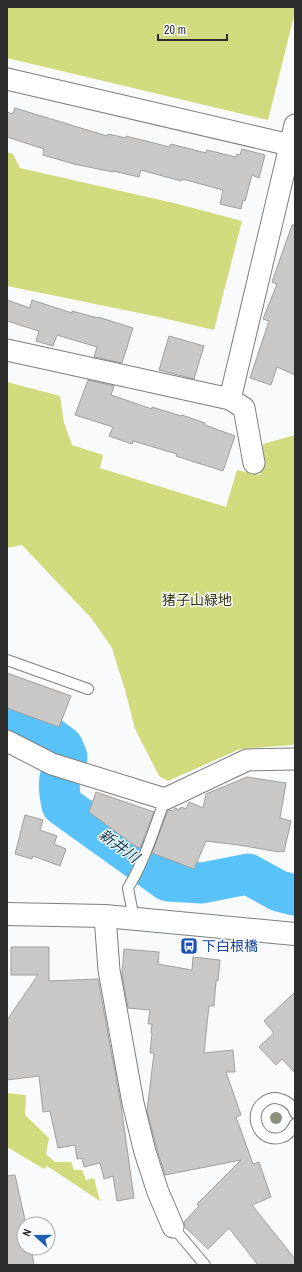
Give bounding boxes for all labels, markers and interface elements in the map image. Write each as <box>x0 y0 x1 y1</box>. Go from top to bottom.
scale bar <box>158 16 227 42</box>
text: 20 m <box>164 22 186 38</box>
park label: 猪子山緑地 <box>162 591 232 609</box>
water label: 新井川 <box>95 824 145 868</box>
bus stop icon: 下白根橋 <box>179 936 199 956</box>
place label: 下白根橋 <box>202 937 258 955</box>
north arrow <box>16 1216 56 1256</box>
text: N <box>19 1227 34 1238</box>

